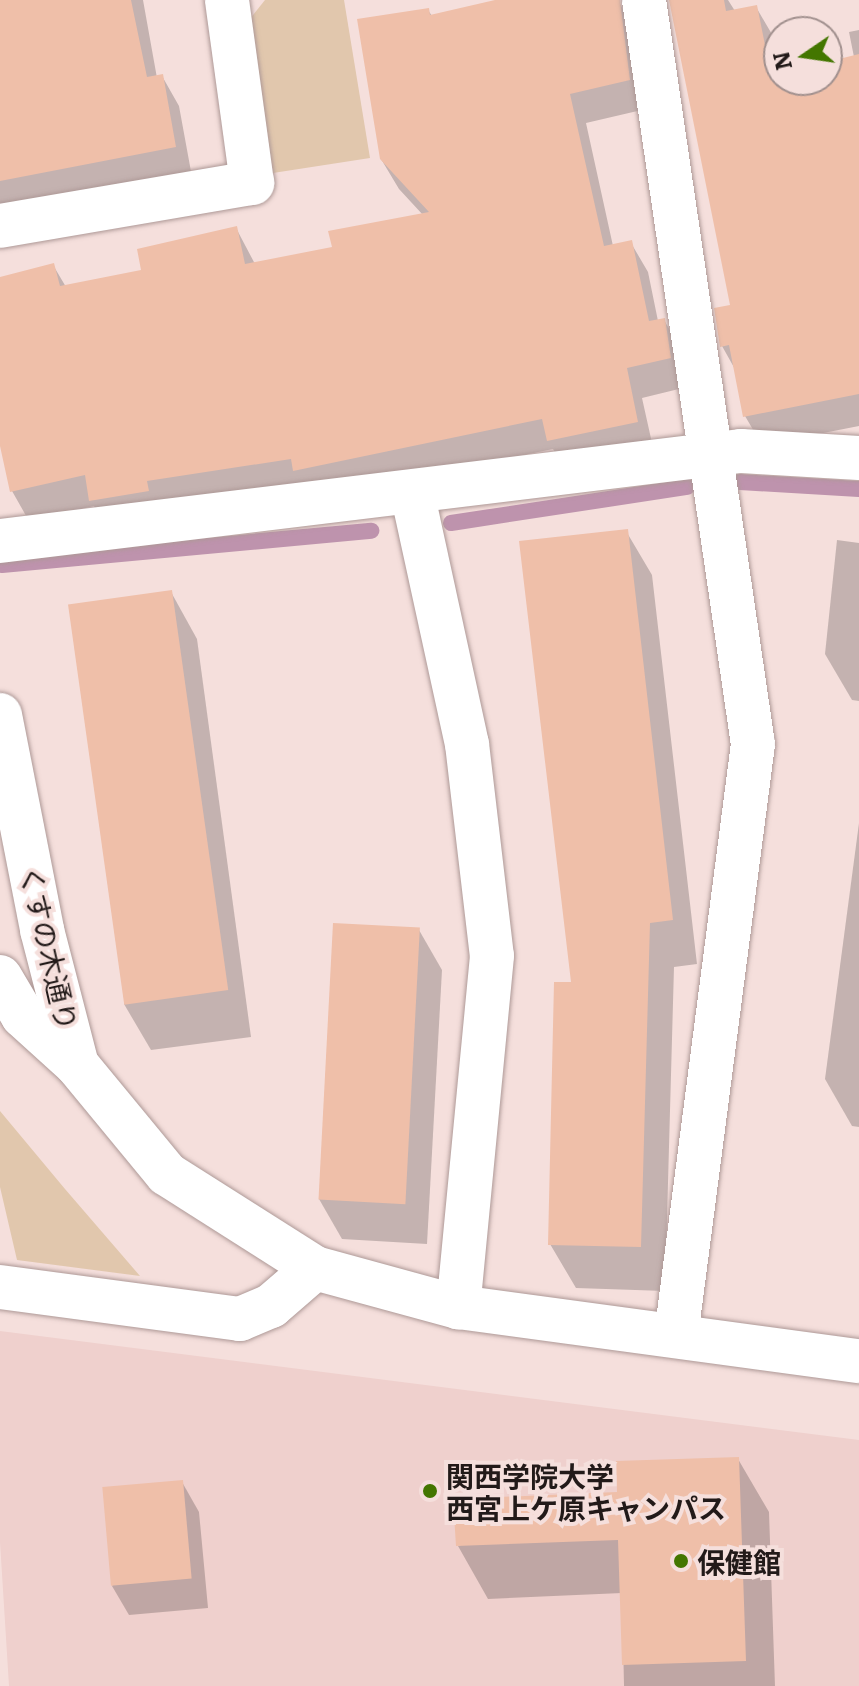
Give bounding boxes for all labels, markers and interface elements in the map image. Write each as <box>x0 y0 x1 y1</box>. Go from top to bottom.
north arrow <box>763 16 843 96</box>
text: N <box>763 48 799 74</box>
street label: くすの木通り <box>15 862 85 1034</box>
place label: 関西学院大学 西宮上ケ原キャンパス <box>446 1458 726 1524</box>
marker: 関西学院大学 西宮上ケ原キャンパス <box>421 1482 439 1500</box>
place label: 保健館 <box>697 1544 781 1578</box>
marker: 保健館 <box>672 1552 690 1570</box>

